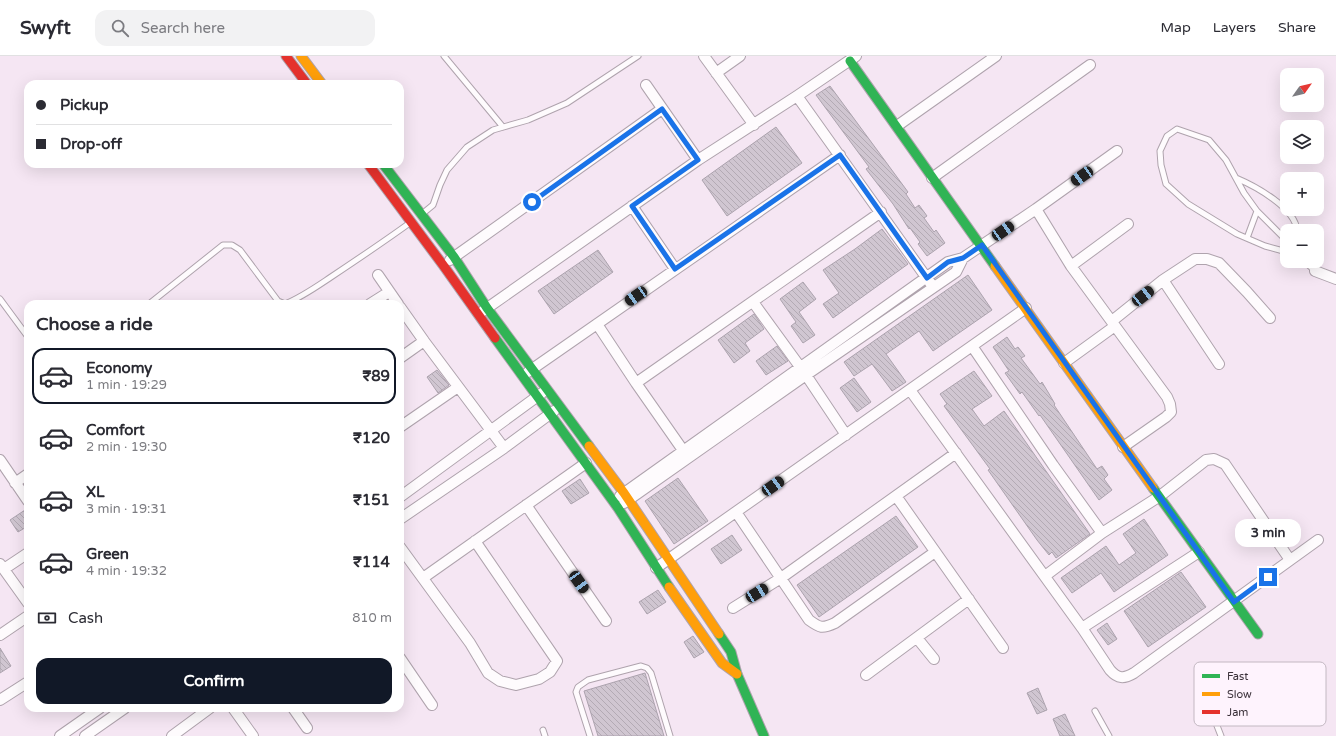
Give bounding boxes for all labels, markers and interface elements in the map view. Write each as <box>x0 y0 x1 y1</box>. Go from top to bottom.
search box <box>95 10 375 46</box>
text: Swyft <box>20 17 71 39</box>
icon: search <box>109 17 131 39</box>
text: Search here <box>141 19 225 37</box>
text: Map <box>1161 19 1191 36</box>
text: Layers <box>1213 19 1256 36</box>
text: Share <box>1278 19 1316 36</box>
north arrow <box>1280 68 1324 112</box>
map controls <box>1280 68 1324 268</box>
text: Pickup <box>60 96 108 114</box>
button: layers <box>1280 120 1324 164</box>
text: Drop-off <box>60 135 122 153</box>
car <box>1069 164 1095 188</box>
button: + <box>1280 172 1324 216</box>
route start <box>523 193 541 211</box>
car <box>990 219 1016 243</box>
button: − <box>1280 224 1324 268</box>
car <box>623 284 649 308</box>
car <box>1130 284 1156 308</box>
text: Choose a ride <box>36 313 153 335</box>
icon: car <box>38 358 74 394</box>
text: Economy <box>86 359 152 377</box>
text: ₹89 <box>362 367 390 385</box>
text: 1 min · 19:29 <box>86 377 167 393</box>
icon: car <box>38 420 74 456</box>
text: Comfort <box>86 421 145 439</box>
text: ₹120 <box>353 429 390 447</box>
text: 2 min · 19:30 <box>86 439 167 455</box>
car <box>760 474 786 498</box>
icon: car <box>38 482 74 518</box>
text: XL <box>86 483 105 501</box>
text: ₹151 <box>353 491 390 509</box>
text: 3 min · 19:31 <box>86 501 167 517</box>
callout: 3 min <box>1235 519 1301 547</box>
text: 3 min <box>1251 525 1285 541</box>
icon: car <box>38 544 74 580</box>
text: Green <box>86 545 129 563</box>
text: ₹114 <box>353 553 390 571</box>
text: 4 min · 19:32 <box>86 563 167 579</box>
route end <box>1259 568 1277 586</box>
car <box>567 569 591 595</box>
car <box>744 582 770 604</box>
icon: cash <box>36 607 58 629</box>
text: Cash <box>68 609 103 627</box>
text: 810 m <box>352 610 392 626</box>
button: Confirm <box>36 658 392 704</box>
legend <box>1194 662 1326 726</box>
text: Fast <box>1227 670 1248 683</box>
text: Slow <box>1227 688 1252 701</box>
text: Jam <box>1227 706 1248 719</box>

